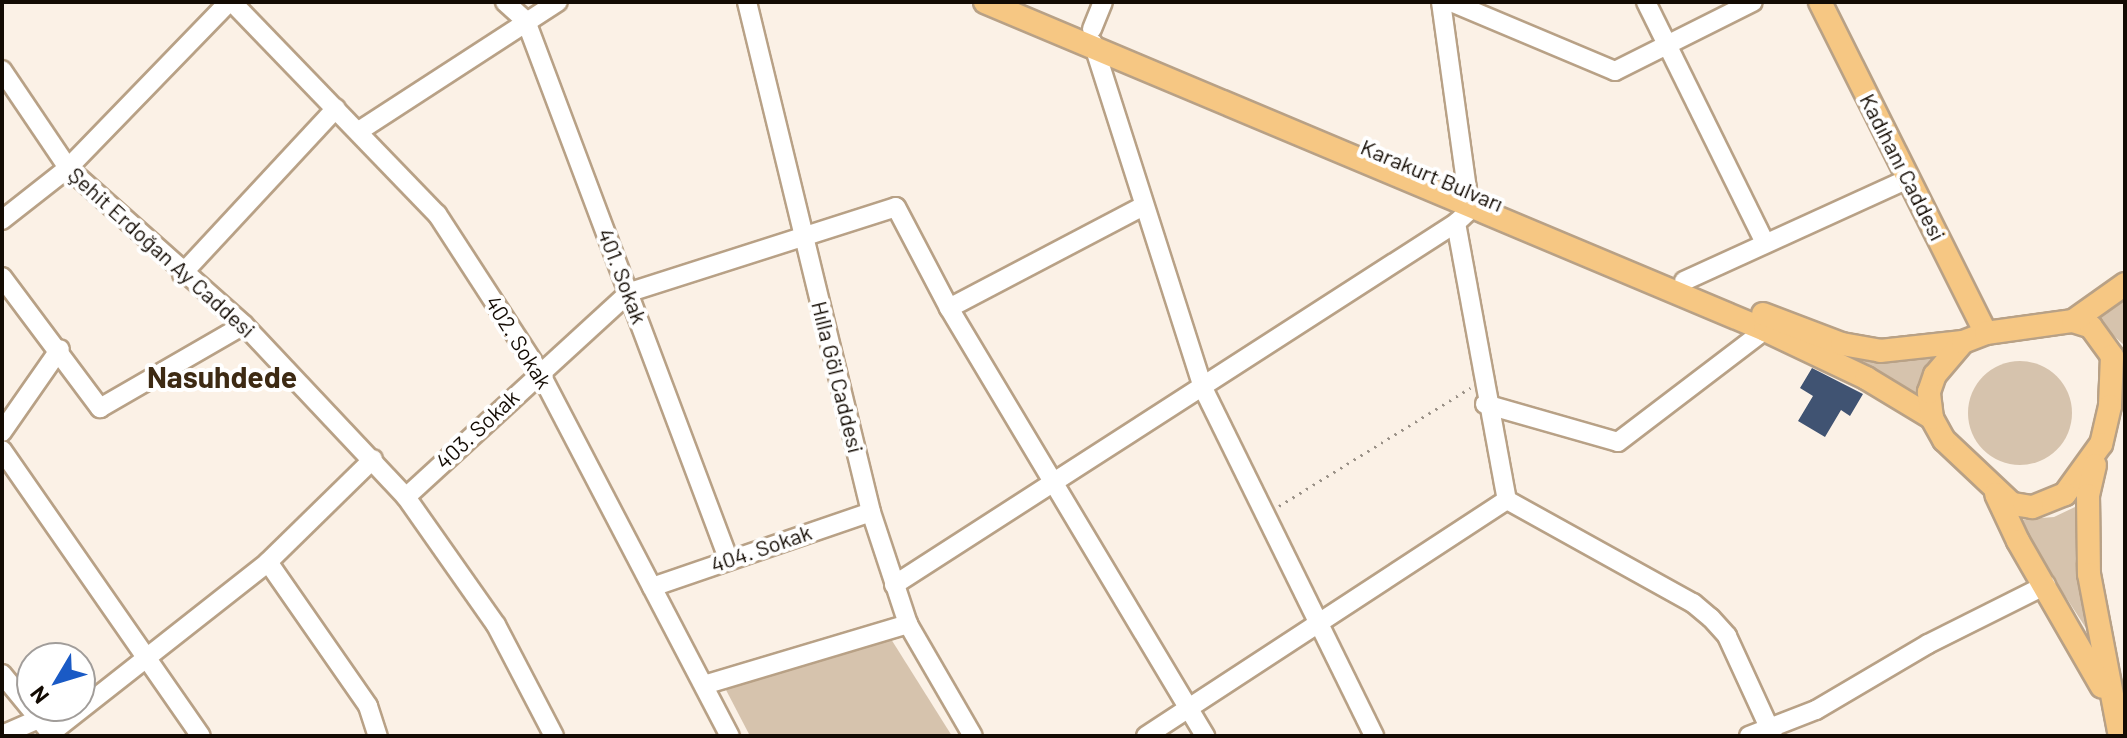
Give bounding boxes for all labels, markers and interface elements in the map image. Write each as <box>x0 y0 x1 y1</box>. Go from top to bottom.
street label: Kadıhanı Caddesi <box>1855 89 1951 245</box>
street label: Karakurt Bulvarı <box>1357 133 1507 217</box>
street label: Şehit Erdoğan Ay Caddesi <box>63 161 261 343</box>
street label: 401. Sokak <box>593 225 653 327</box>
street label: 402. Sokak <box>480 291 558 393</box>
street label: Hılla Göl Caddesi <box>806 298 870 456</box>
district label: Nasuhdede <box>147 358 297 394</box>
street label: 403. Sokak <box>430 384 524 474</box>
street label: 404. Sokak <box>707 518 815 578</box>
north arrow <box>16 642 96 722</box>
text: N <box>24 682 53 709</box>

